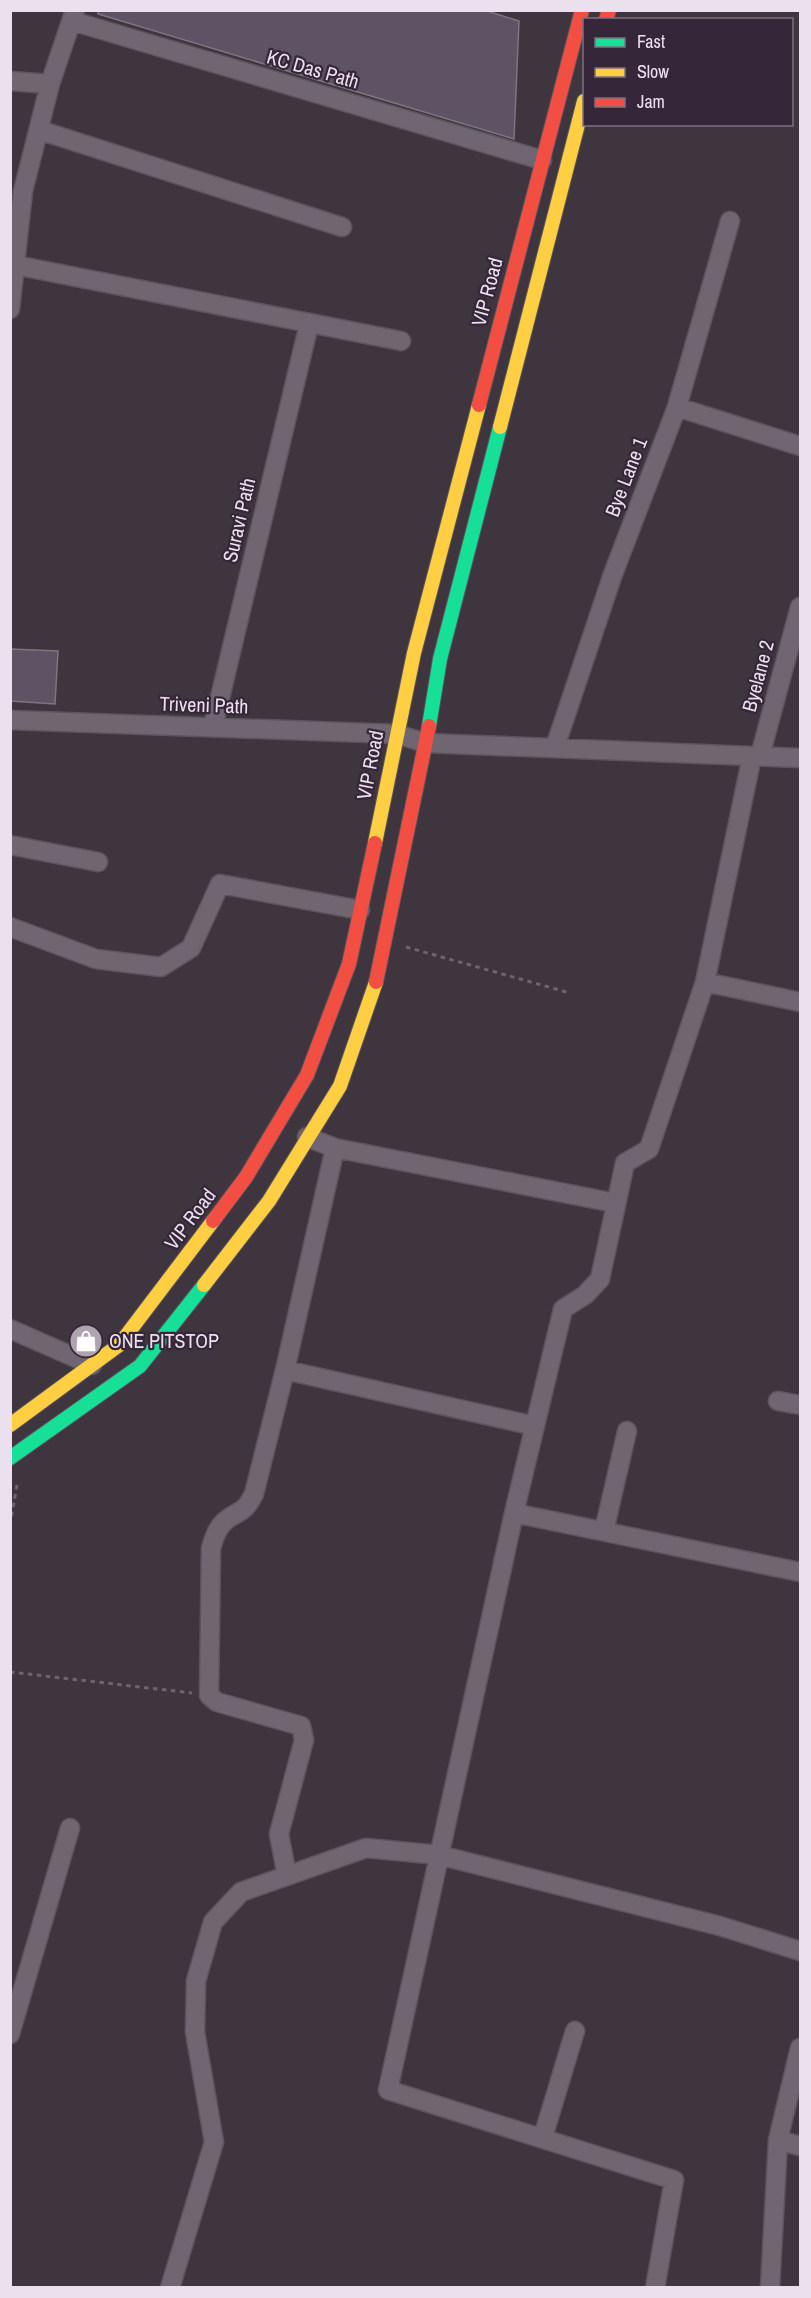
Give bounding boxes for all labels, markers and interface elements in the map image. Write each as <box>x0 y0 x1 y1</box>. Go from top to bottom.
legend <box>583 18 793 126</box>
text: Fast <box>637 29 665 54</box>
street label: KC Das Path <box>264 42 362 95</box>
text: Slow <box>637 59 669 84</box>
text: Jam <box>637 89 665 114</box>
street label: VIP Road <box>464 255 509 329</box>
street label: Bye Lane 1 <box>598 433 653 520</box>
street label: Suravi Path <box>216 475 261 565</box>
street label: Byelane 2 <box>735 637 780 715</box>
street label: Triveni Path <box>159 689 249 720</box>
street label: VIP Road <box>350 728 389 802</box>
street label: VIP Road <box>158 1183 221 1255</box>
shop icon: ONE PITSTOP <box>68 1323 104 1359</box>
place label: ONE PITSTOP <box>109 1327 219 1354</box>

